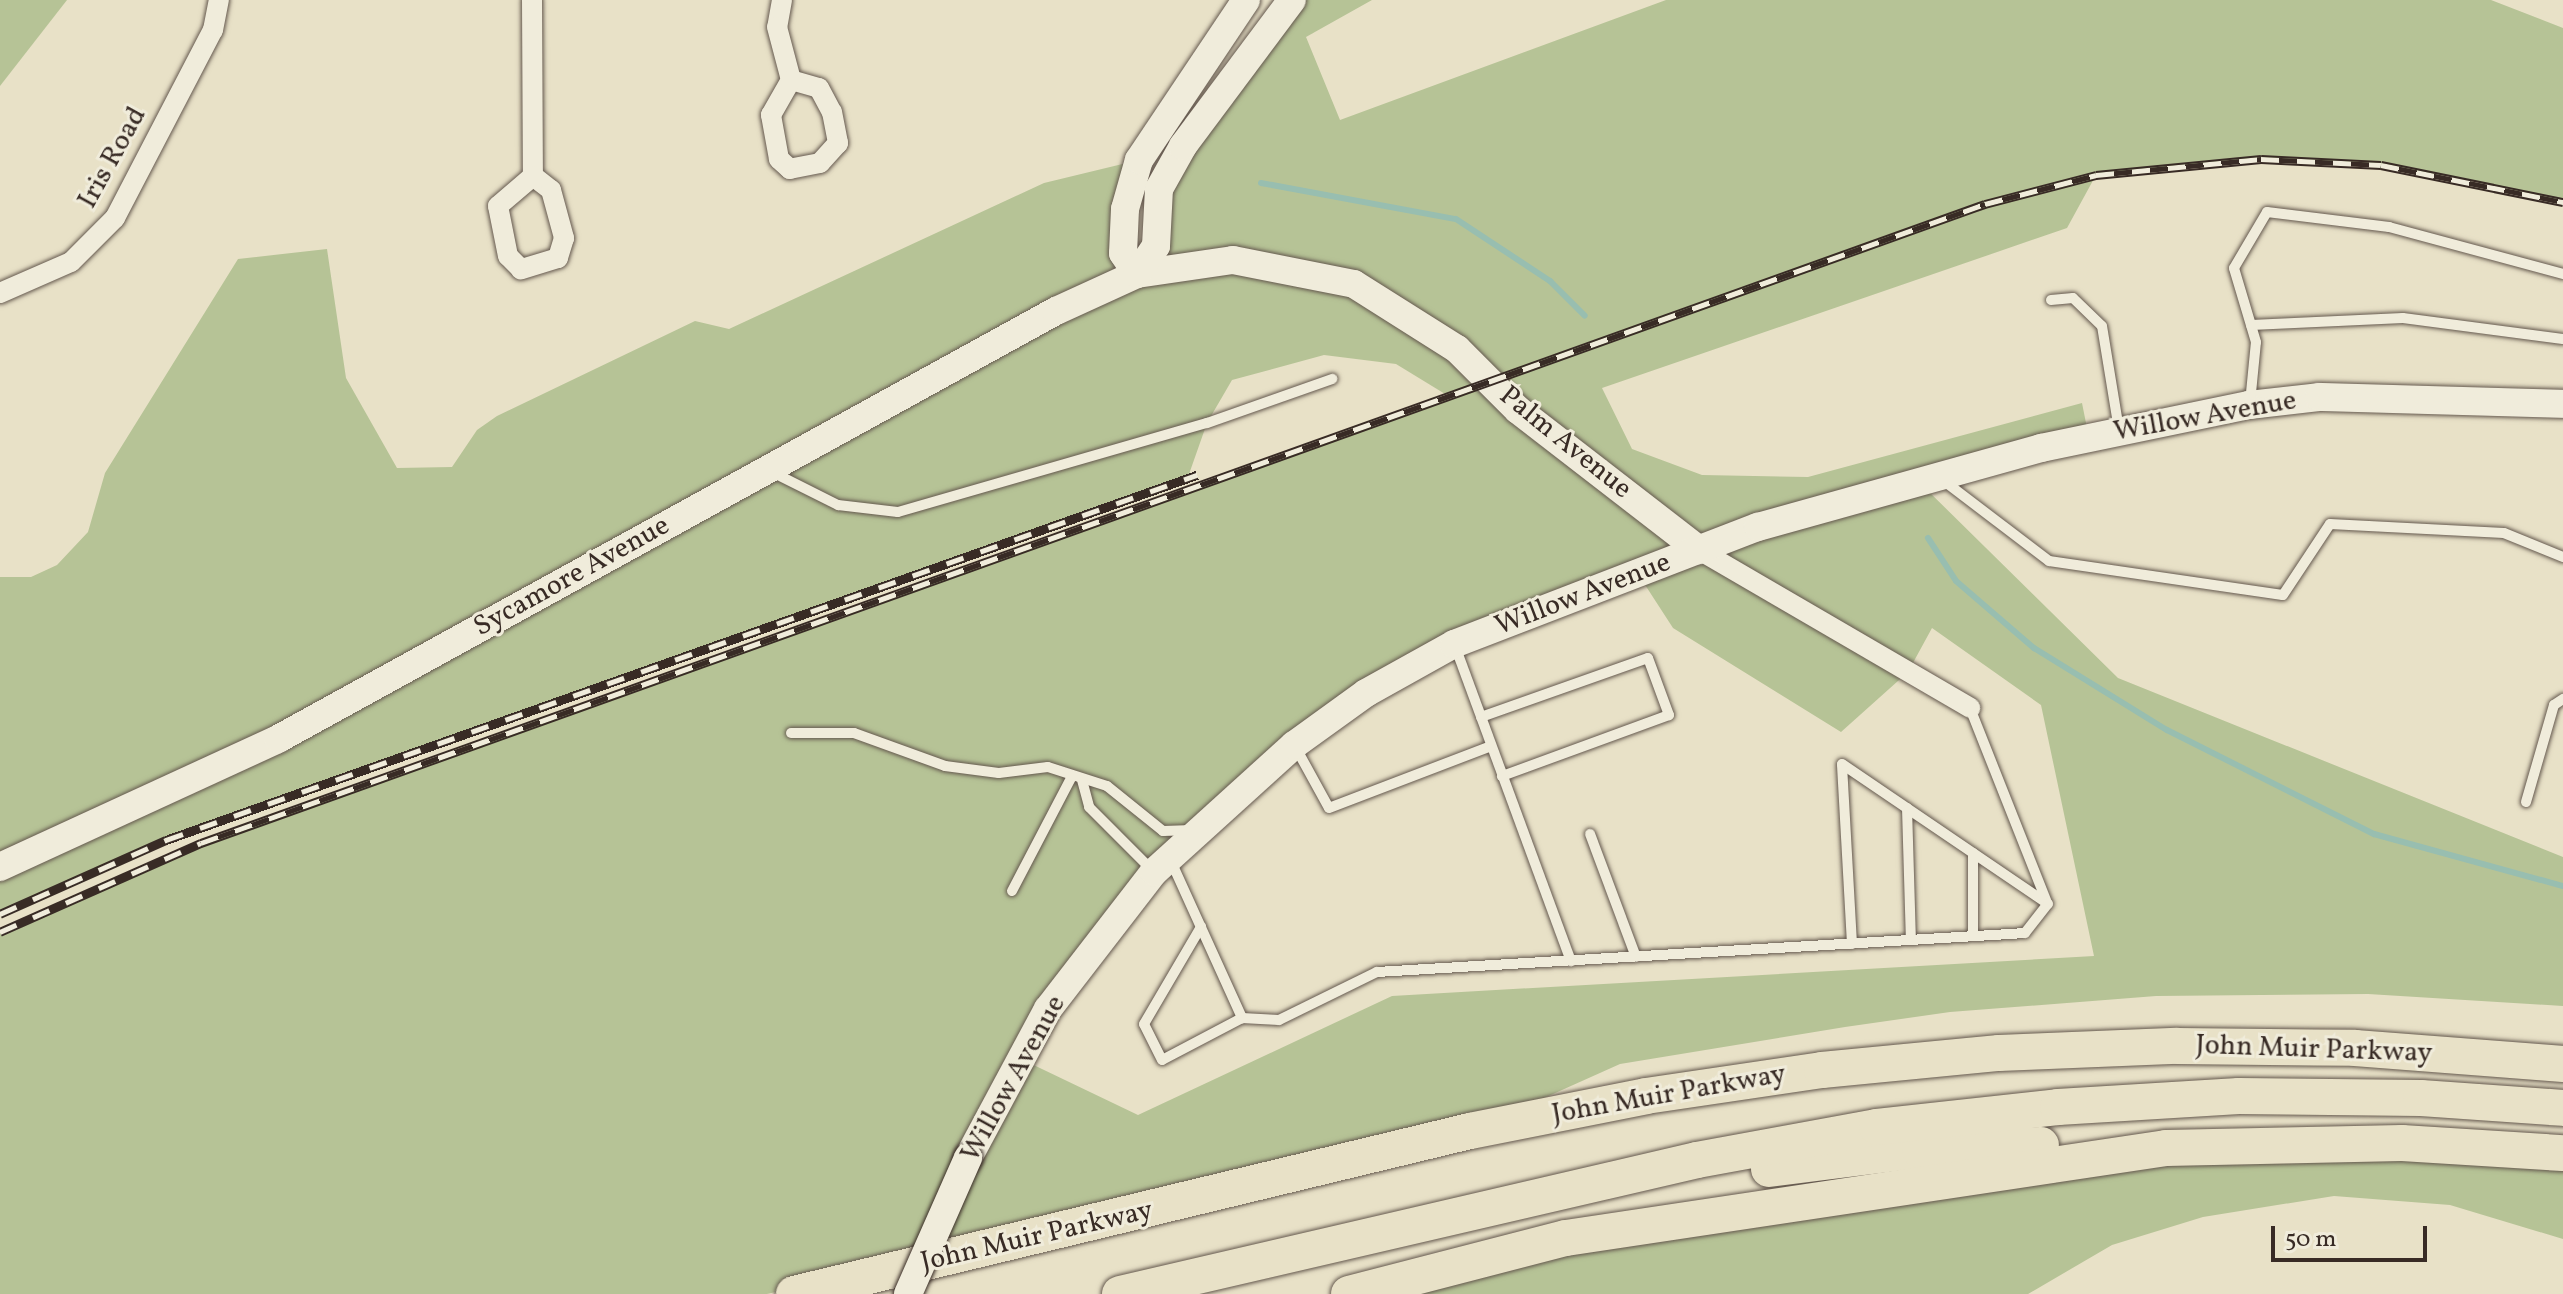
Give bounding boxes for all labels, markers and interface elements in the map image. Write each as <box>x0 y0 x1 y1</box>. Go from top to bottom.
street label: Iris Road <box>71 101 155 215</box>
street label: Palm Avenue <box>1492 379 1638 507</box>
street label: Willow Avenue <box>2111 384 2299 450</box>
street label: Sycamore Avenue <box>468 509 676 645</box>
street label: Willow Avenue <box>1490 546 1676 644</box>
street label: Willow Avenue <box>954 990 1074 1168</box>
street label: John Muir Parkway <box>2195 1029 2433 1071</box>
street label: John Muir Parkway <box>1549 1058 1789 1132</box>
street label: John Muir Parkway <box>918 1194 1156 1280</box>
scale bar <box>2275 1210 2431 1260</box>
text: 50 m <box>2285 1223 2337 1257</box>

